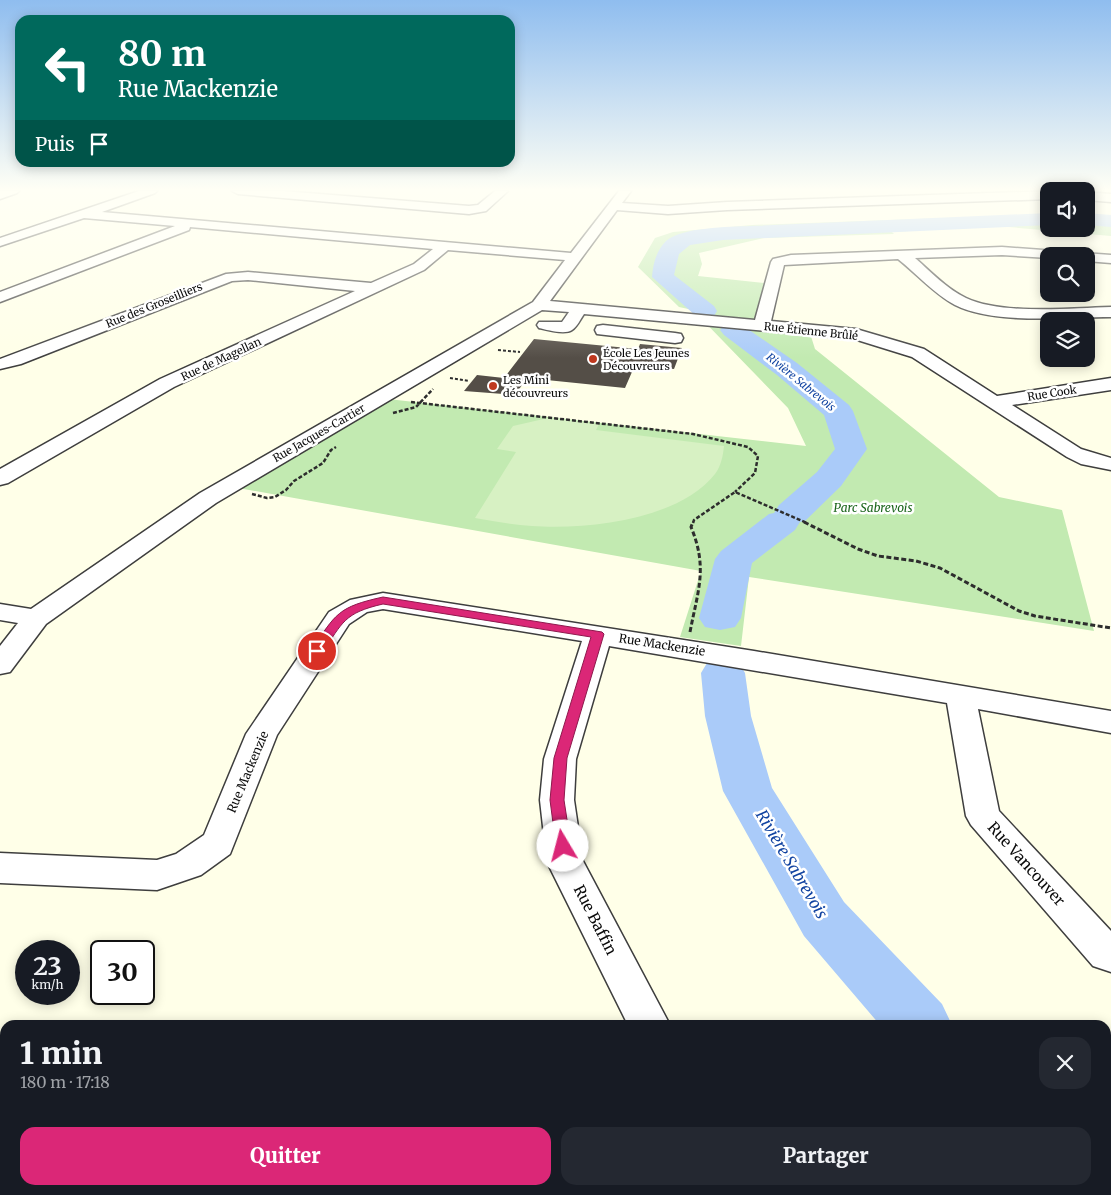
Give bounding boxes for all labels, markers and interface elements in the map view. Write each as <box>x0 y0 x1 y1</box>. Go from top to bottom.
text: 80 m <box>118 32 206 76</box>
icon: left <box>35 35 100 100</box>
text: Rue Mackenzie <box>118 75 278 103</box>
icon: arrive <box>85 130 113 158</box>
text: Puis <box>35 132 75 156</box>
map controls <box>1040 182 1095 367</box>
button: sound <box>1040 182 1095 237</box>
button: search <box>1040 247 1095 302</box>
street label: Rue des Groseilliers <box>104 279 204 331</box>
button: layers <box>1040 312 1095 367</box>
street label: Rue Étienne Brûlé <box>763 319 859 343</box>
street label: Rue de Magellan <box>179 334 264 384</box>
place label: École Les Jeunes Découvreurs <box>603 346 689 373</box>
water label: Rivière Sabrevois <box>764 350 839 414</box>
marker: École Les Jeunes Découvreurs <box>587 353 599 365</box>
place label: Les Mini découvreurs <box>503 373 568 400</box>
marker: Les Mini découvreurs <box>487 380 499 392</box>
street label: Rue Cook <box>1026 382 1078 404</box>
street label: Rue Jacques-Cartier <box>270 401 368 465</box>
park label: Parc Sabrevois <box>834 500 912 515</box>
pin <box>296 630 338 672</box>
street label: Rue Mackenzie <box>618 630 706 659</box>
icon: arrive <box>303 637 331 665</box>
street label: Rue Mackenzie <box>224 729 271 815</box>
water label: Rivière Sabrevois <box>752 806 832 922</box>
street label: Rue Vancouver <box>984 818 1069 910</box>
position arrow <box>536 819 588 871</box>
street label: Rue Baffin <box>570 882 621 958</box>
speed limit sign: 30 <box>90 940 155 1005</box>
text: 23 <box>33 950 62 982</box>
text: km/h <box>32 977 63 992</box>
text: 1 min <box>20 1034 102 1072</box>
button: close <box>1039 1037 1091 1089</box>
text: 180 m · 17:18 <box>20 1072 110 1092</box>
button: Quitter <box>20 1127 551 1185</box>
button: Partager <box>561 1127 1091 1185</box>

